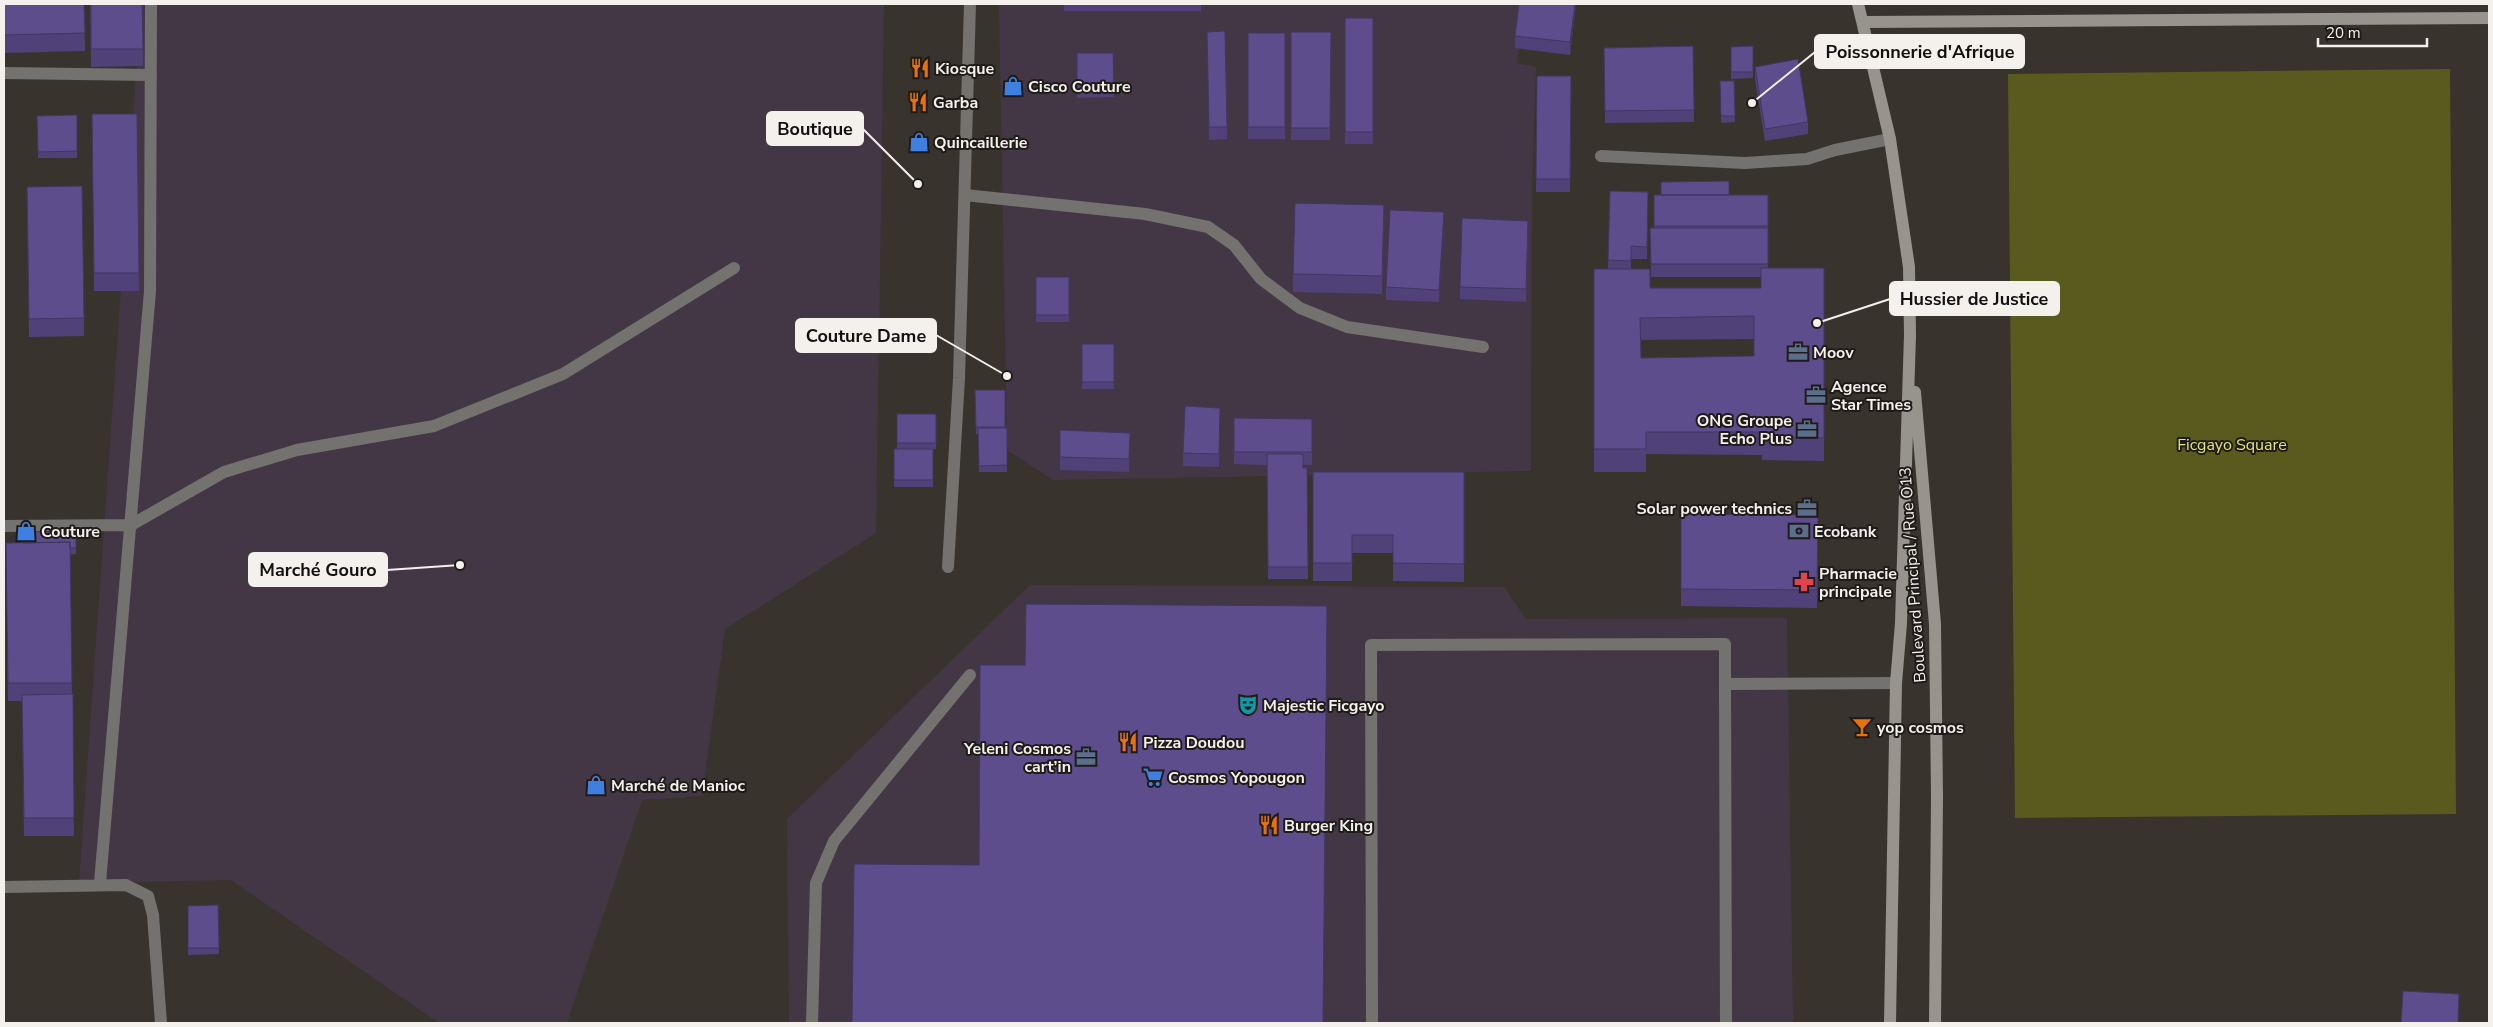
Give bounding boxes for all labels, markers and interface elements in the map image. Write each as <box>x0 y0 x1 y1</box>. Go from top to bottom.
scale bar <box>2318 15 2427 47</box>
text: 20 m <box>2326 23 2361 43</box>
callout: Poissonnerie d'Afrique <box>1815 35 2024 68</box>
text: Poissonnerie d'Afrique <box>1826 40 2015 64</box>
restaurant icon: Kiosque <box>909 57 931 79</box>
place label: Kiosque <box>935 58 995 80</box>
shop icon: Cisco Couture <box>1002 75 1024 97</box>
place label: Cisco Couture <box>1028 76 1131 98</box>
restaurant icon: Garba <box>907 91 929 113</box>
place label: Garba <box>933 92 978 114</box>
callout: Boutique <box>767 112 863 145</box>
text: Boutique <box>777 117 853 141</box>
shop icon: Quincaillerie <box>908 131 930 153</box>
place label: Quincaillerie <box>934 132 1028 154</box>
callout: Hussier de Justice <box>1890 282 2059 315</box>
text: Hussier de Justice <box>1900 287 2049 311</box>
callout: Couture Dame <box>796 319 936 352</box>
text: Couture Dame <box>806 324 926 348</box>
office icon: Moov <box>1787 341 1809 363</box>
place label: Moov <box>1813 342 1854 364</box>
place label: Agence Star Times <box>1831 376 1911 416</box>
office icon: Agence Star Times <box>1805 384 1827 406</box>
place label: ONG Groupe Echo Plus <box>1697 410 1792 450</box>
office icon: ONG Groupe Echo Plus <box>1796 418 1818 440</box>
park label: Ficgayo Square <box>2177 434 2287 456</box>
street label: Boulevard Principal / Rue O13 <box>1894 466 1932 683</box>
office icon: Solar power technics <box>1796 497 1818 519</box>
place label: Solar power technics <box>1636 498 1792 520</box>
shop icon: Couture <box>15 520 37 542</box>
bank icon: Ecobank <box>1788 520 1810 542</box>
place label: Couture <box>41 521 100 543</box>
place label: Ecobank <box>1814 521 1877 543</box>
callout: Marché Gouro <box>249 553 387 586</box>
text: Marché Gouro <box>259 558 377 582</box>
place label: Pharmacie principale <box>1819 563 1897 603</box>
pharmacy icon: Pharmacie principale <box>1793 571 1815 593</box>
theatre icon: Majestic Ficgayo <box>1237 694 1259 716</box>
place label: Majestic Ficgayo <box>1263 695 1385 717</box>
bar icon: yop cosmos <box>1851 716 1873 738</box>
place label: yop cosmos <box>1876 717 1964 739</box>
restaurant icon: Pizza Doudou <box>1117 731 1139 753</box>
place label: Pizza Doudou <box>1143 732 1244 754</box>
place label: Yeleni Cosmos cart’in <box>963 738 1071 778</box>
office icon: Yeleni Cosmos cart’in <box>1075 746 1097 768</box>
supermarket icon: Cosmos Yopougon <box>1142 766 1164 788</box>
place label: Cosmos Yopougon <box>1168 767 1305 789</box>
shop icon: Marché de Manioc <box>585 774 607 796</box>
place label: Marché de Manioc <box>611 775 746 797</box>
restaurant icon: Burger King <box>1258 814 1280 836</box>
place label: Burger King <box>1284 815 1373 837</box>

